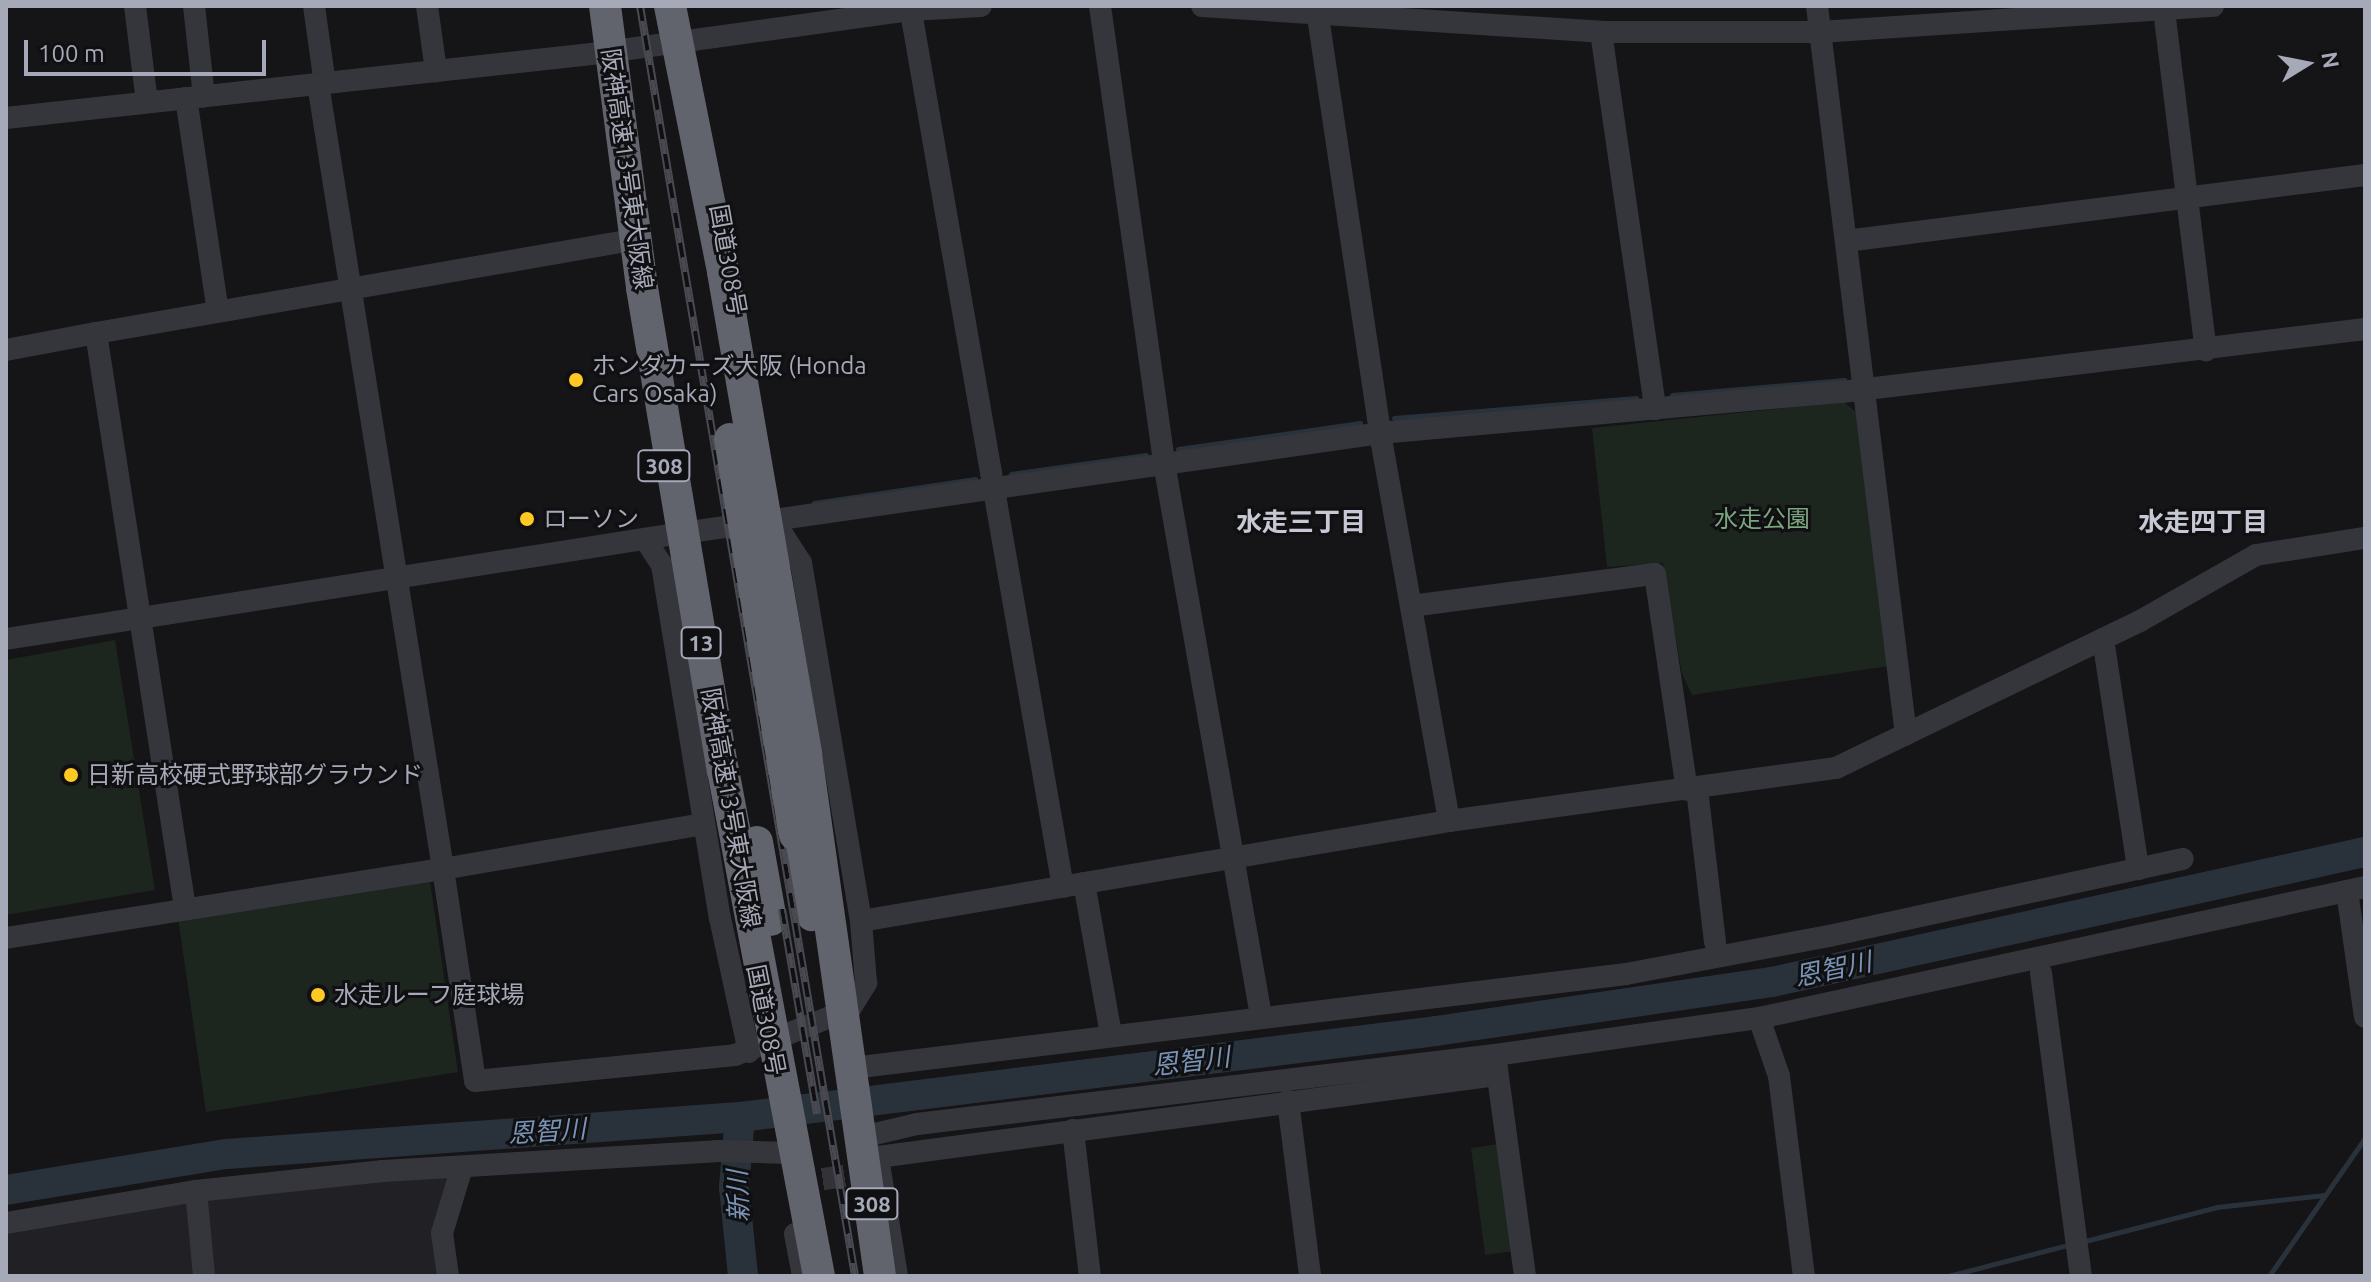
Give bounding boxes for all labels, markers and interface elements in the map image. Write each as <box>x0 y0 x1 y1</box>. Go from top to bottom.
scale bar <box>28 24 270 74</box>
north arrow <box>2267 24 2347 104</box>
text: 100 m <box>38 40 105 67</box>
street label: 阪神高速13号東大阪線 <box>596 47 658 291</box>
text: N <box>2317 49 2345 70</box>
street label: 国道308号 <box>704 202 752 318</box>
place label: ホンダカーズ大阪 (Honda Cars Osaka) <box>592 352 868 408</box>
marker: ホンダカーズ大阪 (Honda Cars Osaka) <box>567 371 585 389</box>
road number: 308 <box>636 448 692 484</box>
place label: ローソン <box>543 505 639 533</box>
park label: 水走公園 <box>1714 505 1810 533</box>
district label: 水走三丁目 <box>1236 506 1366 538</box>
district label: 水走四丁目 <box>2138 506 2268 538</box>
marker: ローソン <box>518 510 536 528</box>
road number: 13 <box>679 625 723 661</box>
street label: 阪神高速13号東大阪線 <box>696 686 766 930</box>
place label: 日新高校硬式野球部グラウンド <box>87 761 423 789</box>
marker: 日新高校硬式野球部グラウンド <box>62 766 80 784</box>
water label: 恩智川 <box>1792 946 1874 992</box>
street label: 国道308号 <box>741 962 791 1078</box>
place label: 水走ルーフ庭球場 <box>334 981 526 1009</box>
marker: 水走ルーフ庭球場 <box>309 986 327 1004</box>
water label: 恩智川 <box>1150 1041 1232 1081</box>
water label: 恩智川 <box>507 1113 587 1149</box>
water label: 新川 <box>722 1169 754 1223</box>
road number: 308 <box>844 1186 900 1222</box>

